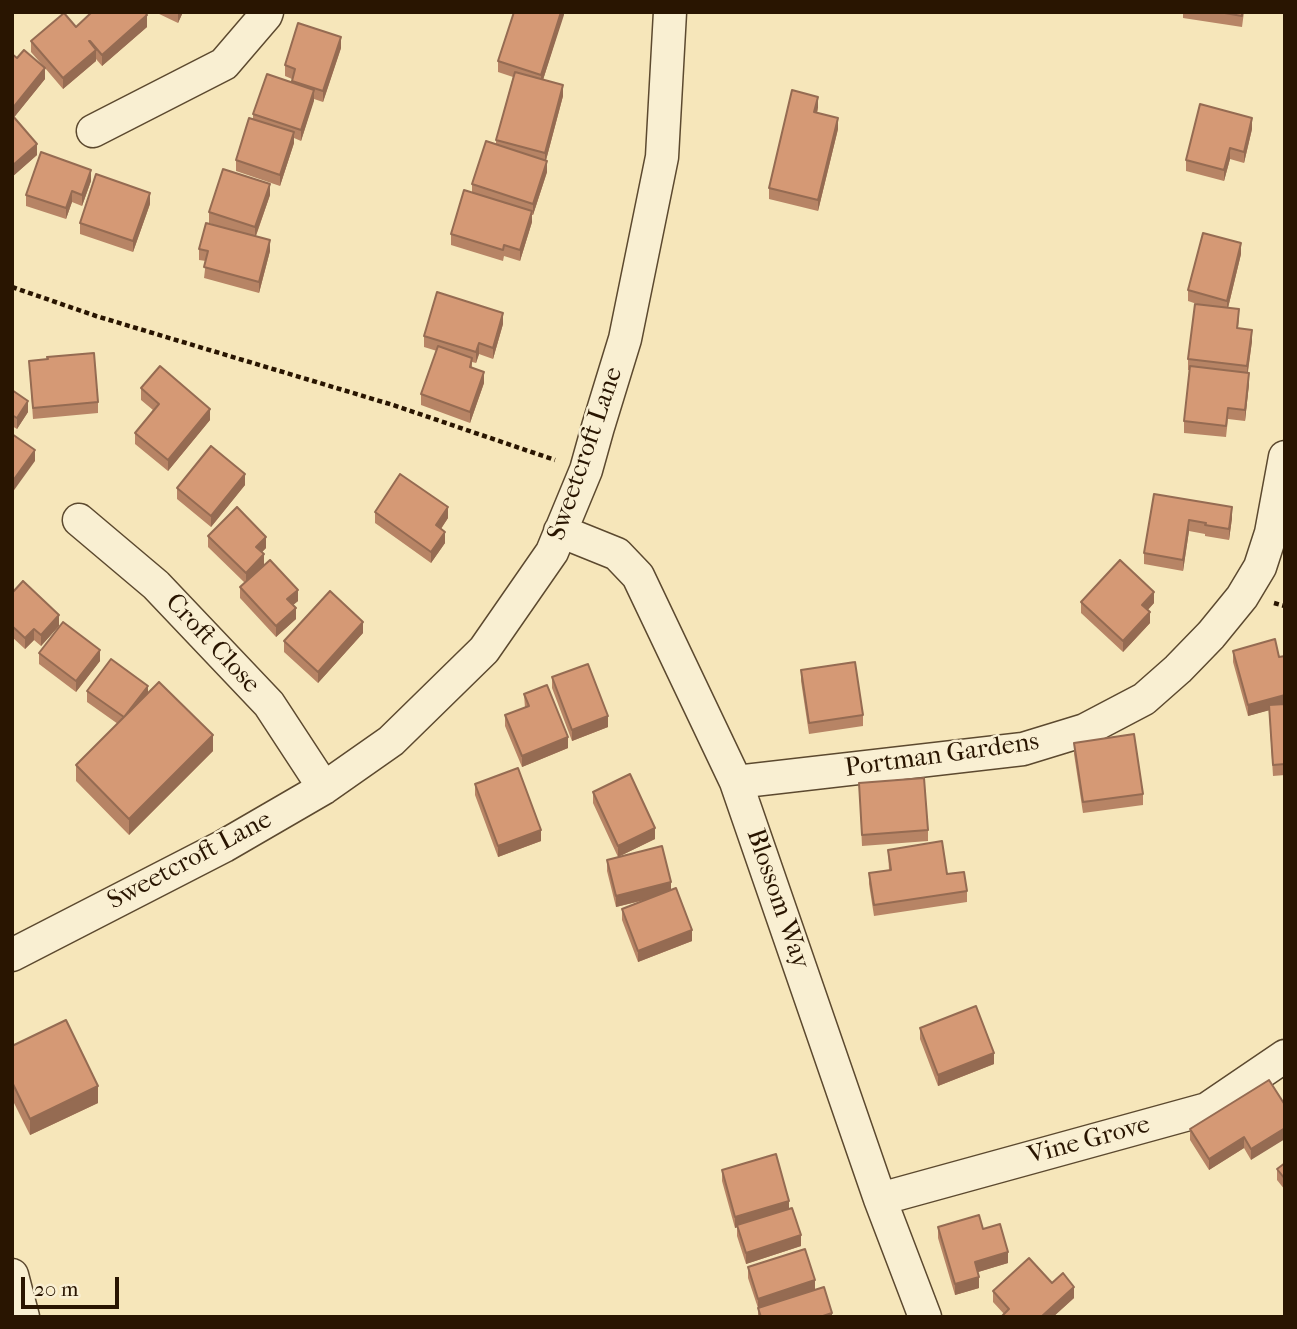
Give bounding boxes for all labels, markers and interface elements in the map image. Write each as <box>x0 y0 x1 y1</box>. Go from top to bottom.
street label: Sweetcroft Lane <box>542 363 630 545</box>
street label: Croft Close <box>158 588 266 700</box>
street label: Portman Gardens <box>843 727 1041 785</box>
street label: Sweetcroft Lane <box>103 805 277 917</box>
street label: Blossom Way <box>739 825 815 973</box>
street label: Vine Grove <box>1024 1110 1154 1172</box>
scale bar <box>24 1262 122 1306</box>
text: 20 m <box>34 1277 78 1301</box>

